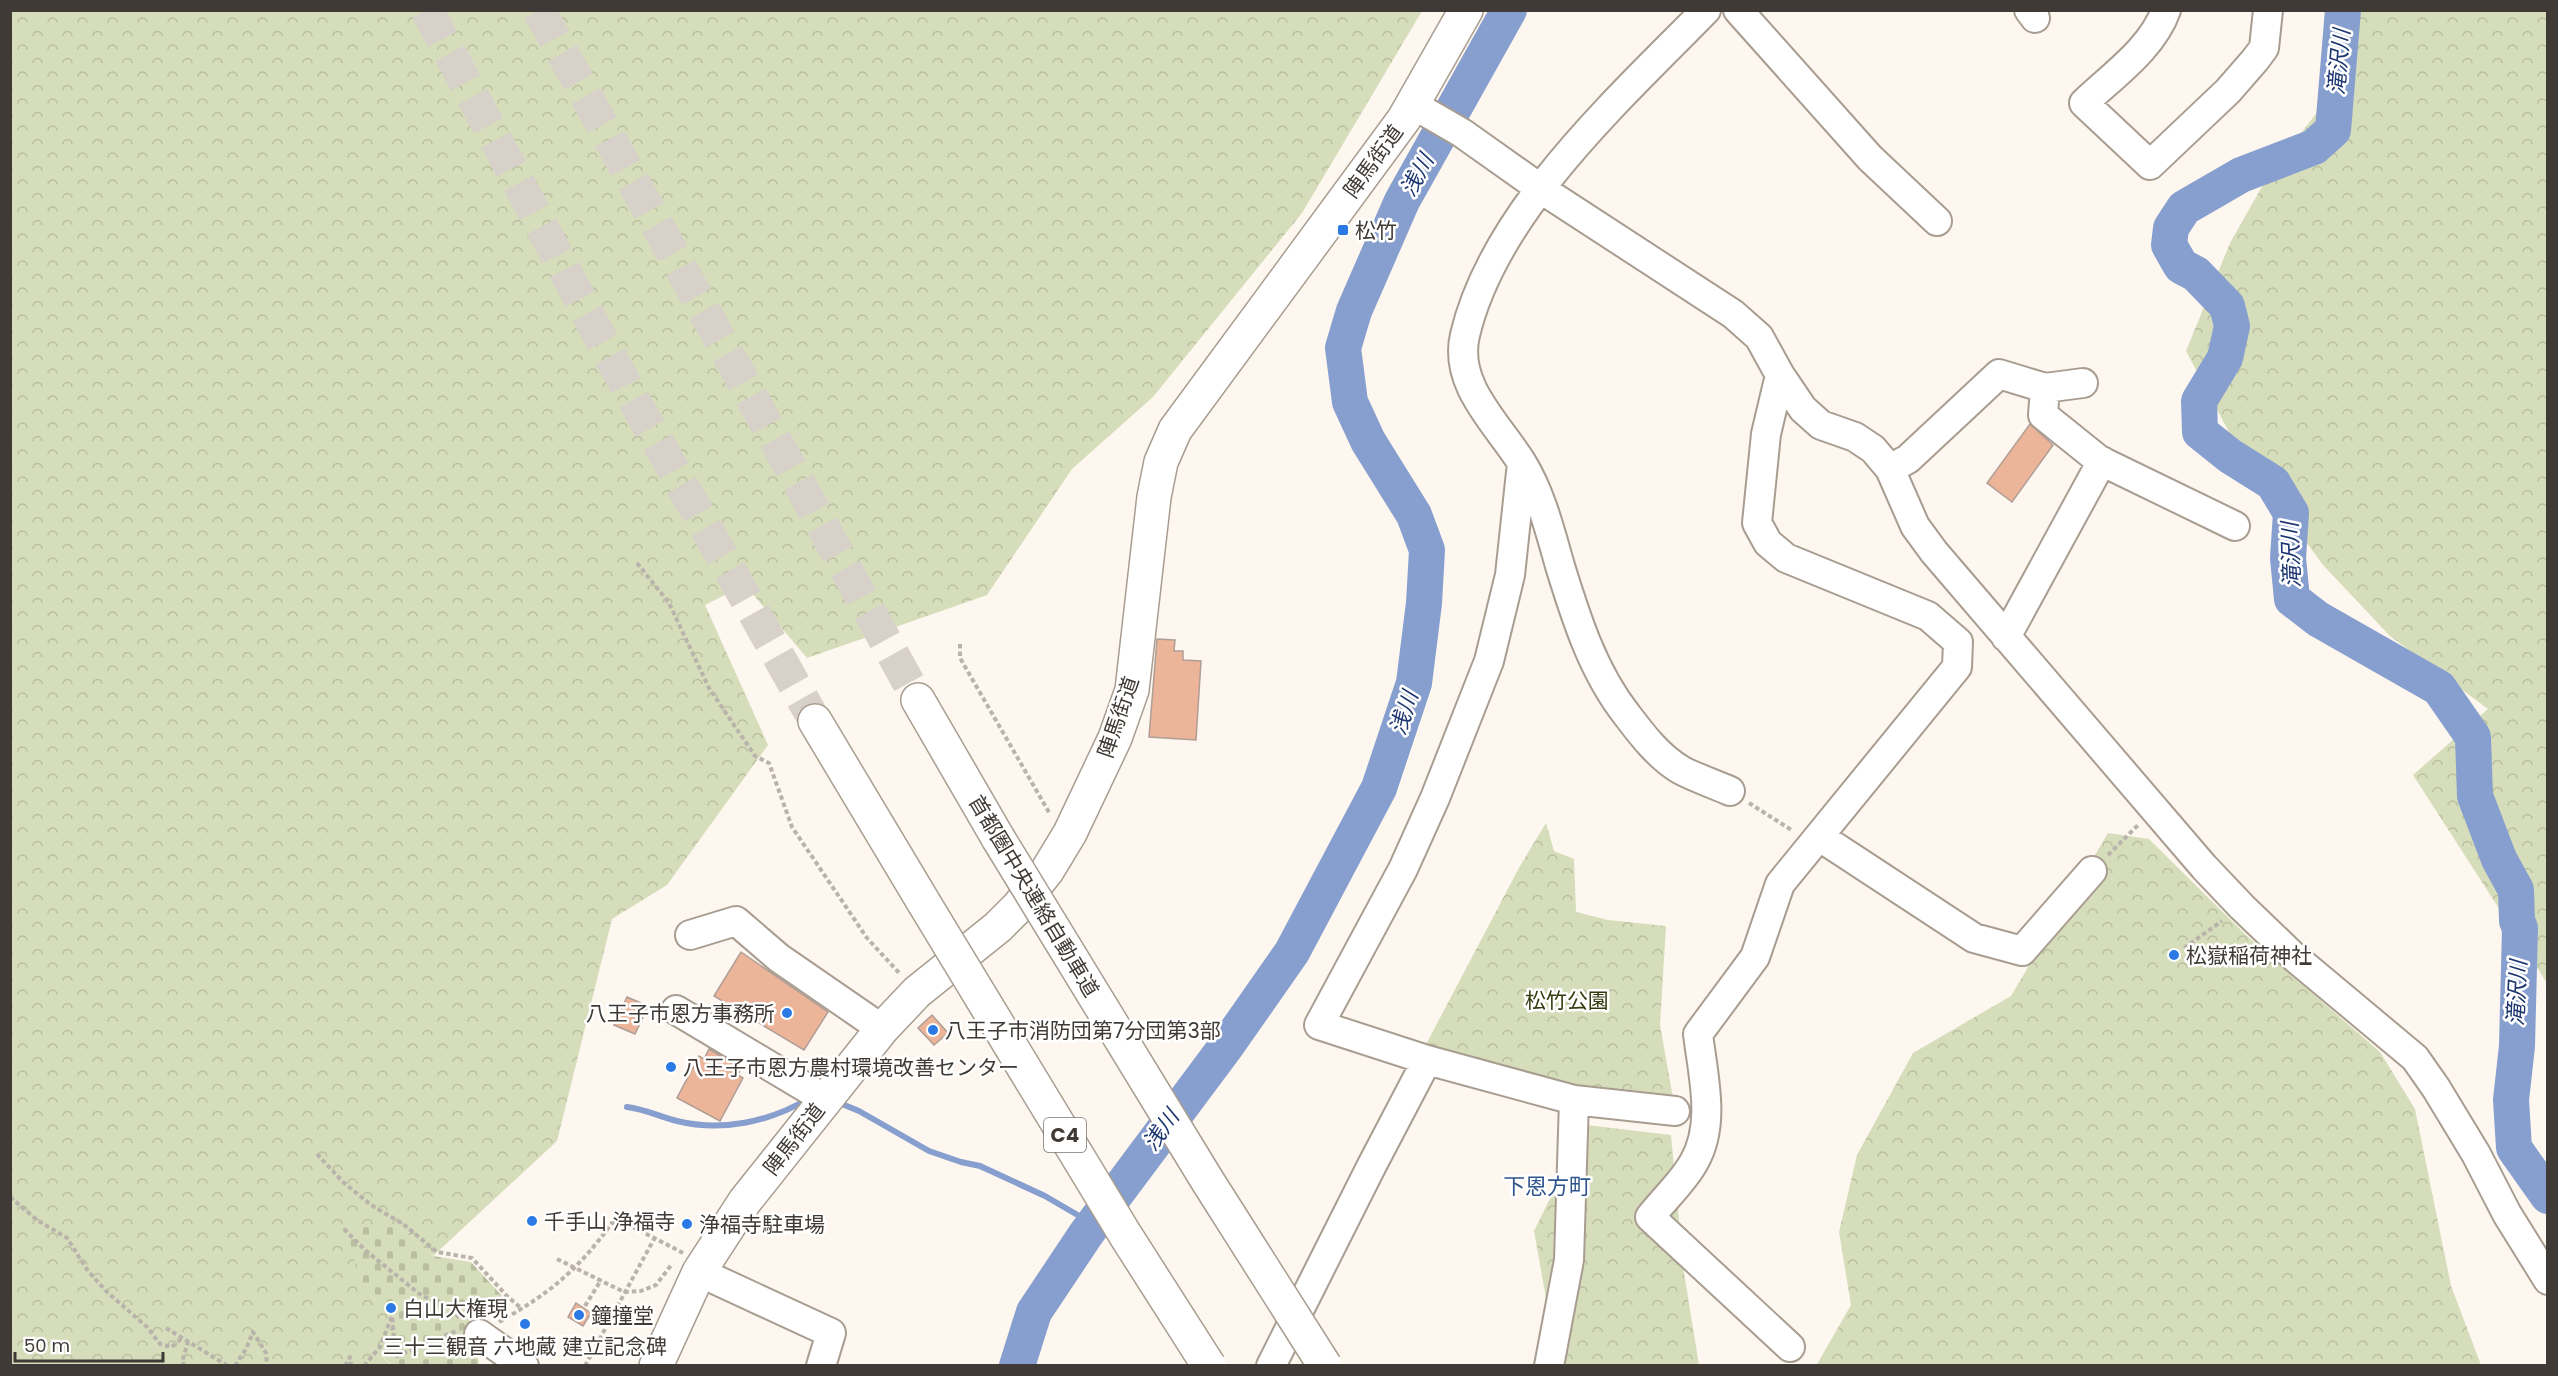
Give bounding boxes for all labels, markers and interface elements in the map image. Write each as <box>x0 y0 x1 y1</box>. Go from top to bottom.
water label: 滝沢川 <box>2321 26 2357 96</box>
street label: 陣馬街道 <box>1337 118 1409 204</box>
water label: 浅川 <box>1393 147 1442 202</box>
place label: 松竹 <box>1355 216 1397 245</box>
marker: 松竹 <box>1336 223 1350 237</box>
water label: 滝沢川 <box>2274 519 2308 589</box>
street label: 陣馬街道 <box>1091 673 1145 761</box>
water label: 浅川 <box>1382 685 1426 739</box>
street label: 首都圏中央連絡自動車道 <box>962 790 1106 1002</box>
place label: 松嶽稲荷神社 <box>2186 941 2312 970</box>
marker: 松嶽稲荷神社 <box>2167 948 2181 962</box>
water label: 滝沢川 <box>2500 957 2534 1027</box>
park label: 松竹公園 <box>1525 986 1609 1015</box>
place label: 八王子市恩方事務所 <box>586 999 775 1028</box>
marker: 八王子市恩方事務所 <box>780 1006 794 1020</box>
place label: 八王子市消防団第7分団第3部 <box>945 1016 1221 1045</box>
marker: 八王子市消防団第7分団第3部 <box>926 1023 940 1037</box>
place label: 八王子市恩方農村環境改善センター <box>683 1053 1019 1082</box>
marker: 八王子市恩方農村環境改善センター <box>664 1060 678 1074</box>
street label: 陣馬街道 <box>757 1097 831 1181</box>
water label: 浅川 <box>1136 1101 1188 1157</box>
road number: C4 <box>1044 1118 1086 1152</box>
district label: 下恩方町 <box>1503 1171 1591 1202</box>
place label: 千手山 浄福寺 <box>544 1207 676 1236</box>
place label: 浄福寺駐車場 <box>699 1210 825 1239</box>
marker: 千手山 浄福寺 <box>525 1214 539 1228</box>
marker: 浄福寺駐車場 <box>680 1217 694 1231</box>
place label: 白山大権現 <box>403 1294 508 1323</box>
marker: 白山大権現 <box>384 1301 398 1315</box>
place label: 鐘撞堂 <box>591 1301 654 1330</box>
marker: 鐘撞堂 <box>572 1308 586 1322</box>
marker: 三十三観音 六地蔵 建立記念碑 <box>518 1317 532 1331</box>
scale bar <box>15 1325 164 1363</box>
place label: 三十三観音 六地蔵 建立記念碑 <box>383 1332 667 1361</box>
text: 50 m <box>24 1333 70 1358</box>

